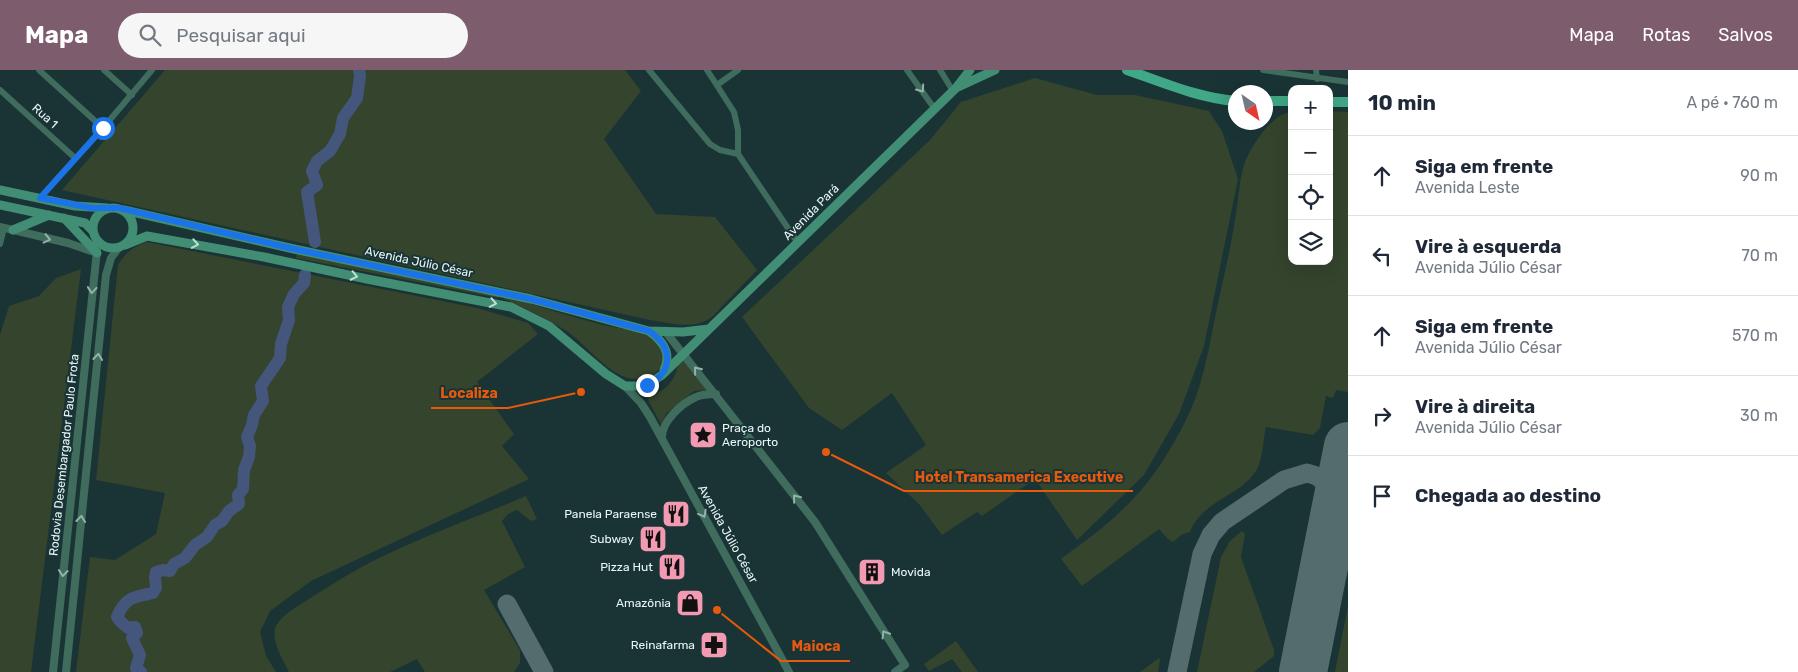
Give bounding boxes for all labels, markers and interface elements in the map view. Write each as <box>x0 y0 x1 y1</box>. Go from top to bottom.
search box <box>118 13 468 58</box>
text: Mapa <box>25 21 88 49</box>
icon: search <box>136 21 164 49</box>
text: Pesquisar aqui <box>176 24 306 47</box>
text: Mapa <box>1569 24 1614 46</box>
text: Rotas <box>1642 24 1690 46</box>
text: Salvos <box>1718 24 1773 46</box>
one-way arrow <box>915 83 924 93</box>
north arrow <box>1228 85 1273 130</box>
map controls <box>1288 85 1333 265</box>
button: + <box>1288 85 1333 130</box>
text: 10 min <box>1368 90 1436 115</box>
text: A pé · 760 m <box>1687 93 1778 112</box>
street label: Rua 1 <box>29 101 61 131</box>
route start <box>92 117 115 140</box>
button: − <box>1288 130 1333 175</box>
text: Siga em frente <box>1415 155 1553 178</box>
icon: ahead <box>1368 162 1396 190</box>
text: 90 m <box>1740 166 1778 185</box>
button: locate <box>1288 175 1333 220</box>
text: Avenida Leste <box>1415 178 1520 197</box>
street label: Avenida Pará <box>780 181 842 243</box>
button: layers <box>1288 220 1333 265</box>
one-way arrow <box>43 233 52 243</box>
text: Vire à esquerda <box>1415 235 1562 258</box>
one-way arrow <box>190 239 199 249</box>
icon: left <box>1368 242 1396 270</box>
street label: Avenida Júlio César <box>364 244 475 280</box>
text: 70 m <box>1741 246 1778 265</box>
text: Avenida Júlio César <box>1415 258 1562 277</box>
one-way arrow <box>350 270 358 281</box>
one-way arrow <box>87 286 98 294</box>
one-way arrow <box>489 297 497 308</box>
text: Siga em frente <box>1415 315 1553 338</box>
icon: ahead <box>1368 322 1396 350</box>
text: 570 m <box>1732 326 1778 345</box>
text: Avenida Júlio César <box>1415 338 1562 357</box>
street label: Rodovia Desembargador Paulo Frota <box>46 353 82 557</box>
one-way arrow <box>92 353 103 361</box>
one-way arrow <box>693 366 702 375</box>
route end <box>636 374 659 397</box>
callout: Localiza <box>431 379 508 408</box>
text: Localiza <box>440 385 498 402</box>
text: Vire à direita <box>1415 395 1535 418</box>
icon: right <box>1368 402 1396 430</box>
text: 30 m <box>1740 406 1778 425</box>
text: Avenida Júlio César <box>1415 418 1562 437</box>
place icon: Praça do Aeroporto <box>688 420 718 450</box>
place label: Praça do Aeroporto <box>722 421 778 449</box>
callout: Hotel Transamerica Executive <box>904 462 1133 491</box>
text: Hotel Transamerica Executive <box>915 469 1123 486</box>
street label: Avenida Júlio César <box>695 482 761 586</box>
icon: arrive <box>1368 482 1396 510</box>
text: Chegada ao destino <box>1415 484 1601 507</box>
one-way arrow <box>794 495 802 504</box>
restaurant icon: Panela Paraense <box>661 499 691 529</box>
place label: Panela Paraense <box>564 507 657 521</box>
one-way arrow <box>697 508 707 517</box>
one-way arrow <box>75 515 86 523</box>
restaurant icon: Subway <box>638 524 668 554</box>
place label: Subway <box>590 532 634 546</box>
restaurant icon: Pizza Hut <box>657 552 687 582</box>
building icon: Movida <box>857 557 887 587</box>
place label: Pizza Hut <box>600 560 653 574</box>
place label: Movida <box>891 565 931 579</box>
one-way arrow <box>58 570 69 578</box>
shop icon: Amazônia <box>675 588 705 618</box>
place label: Amazônia <box>616 596 671 610</box>
pharmacy icon: Reinafarma <box>699 630 729 660</box>
one-way arrow <box>881 630 891 639</box>
callout: Maioca <box>781 632 850 661</box>
place label: Reinafarma <box>631 638 695 652</box>
text: Maioca <box>792 638 840 655</box>

